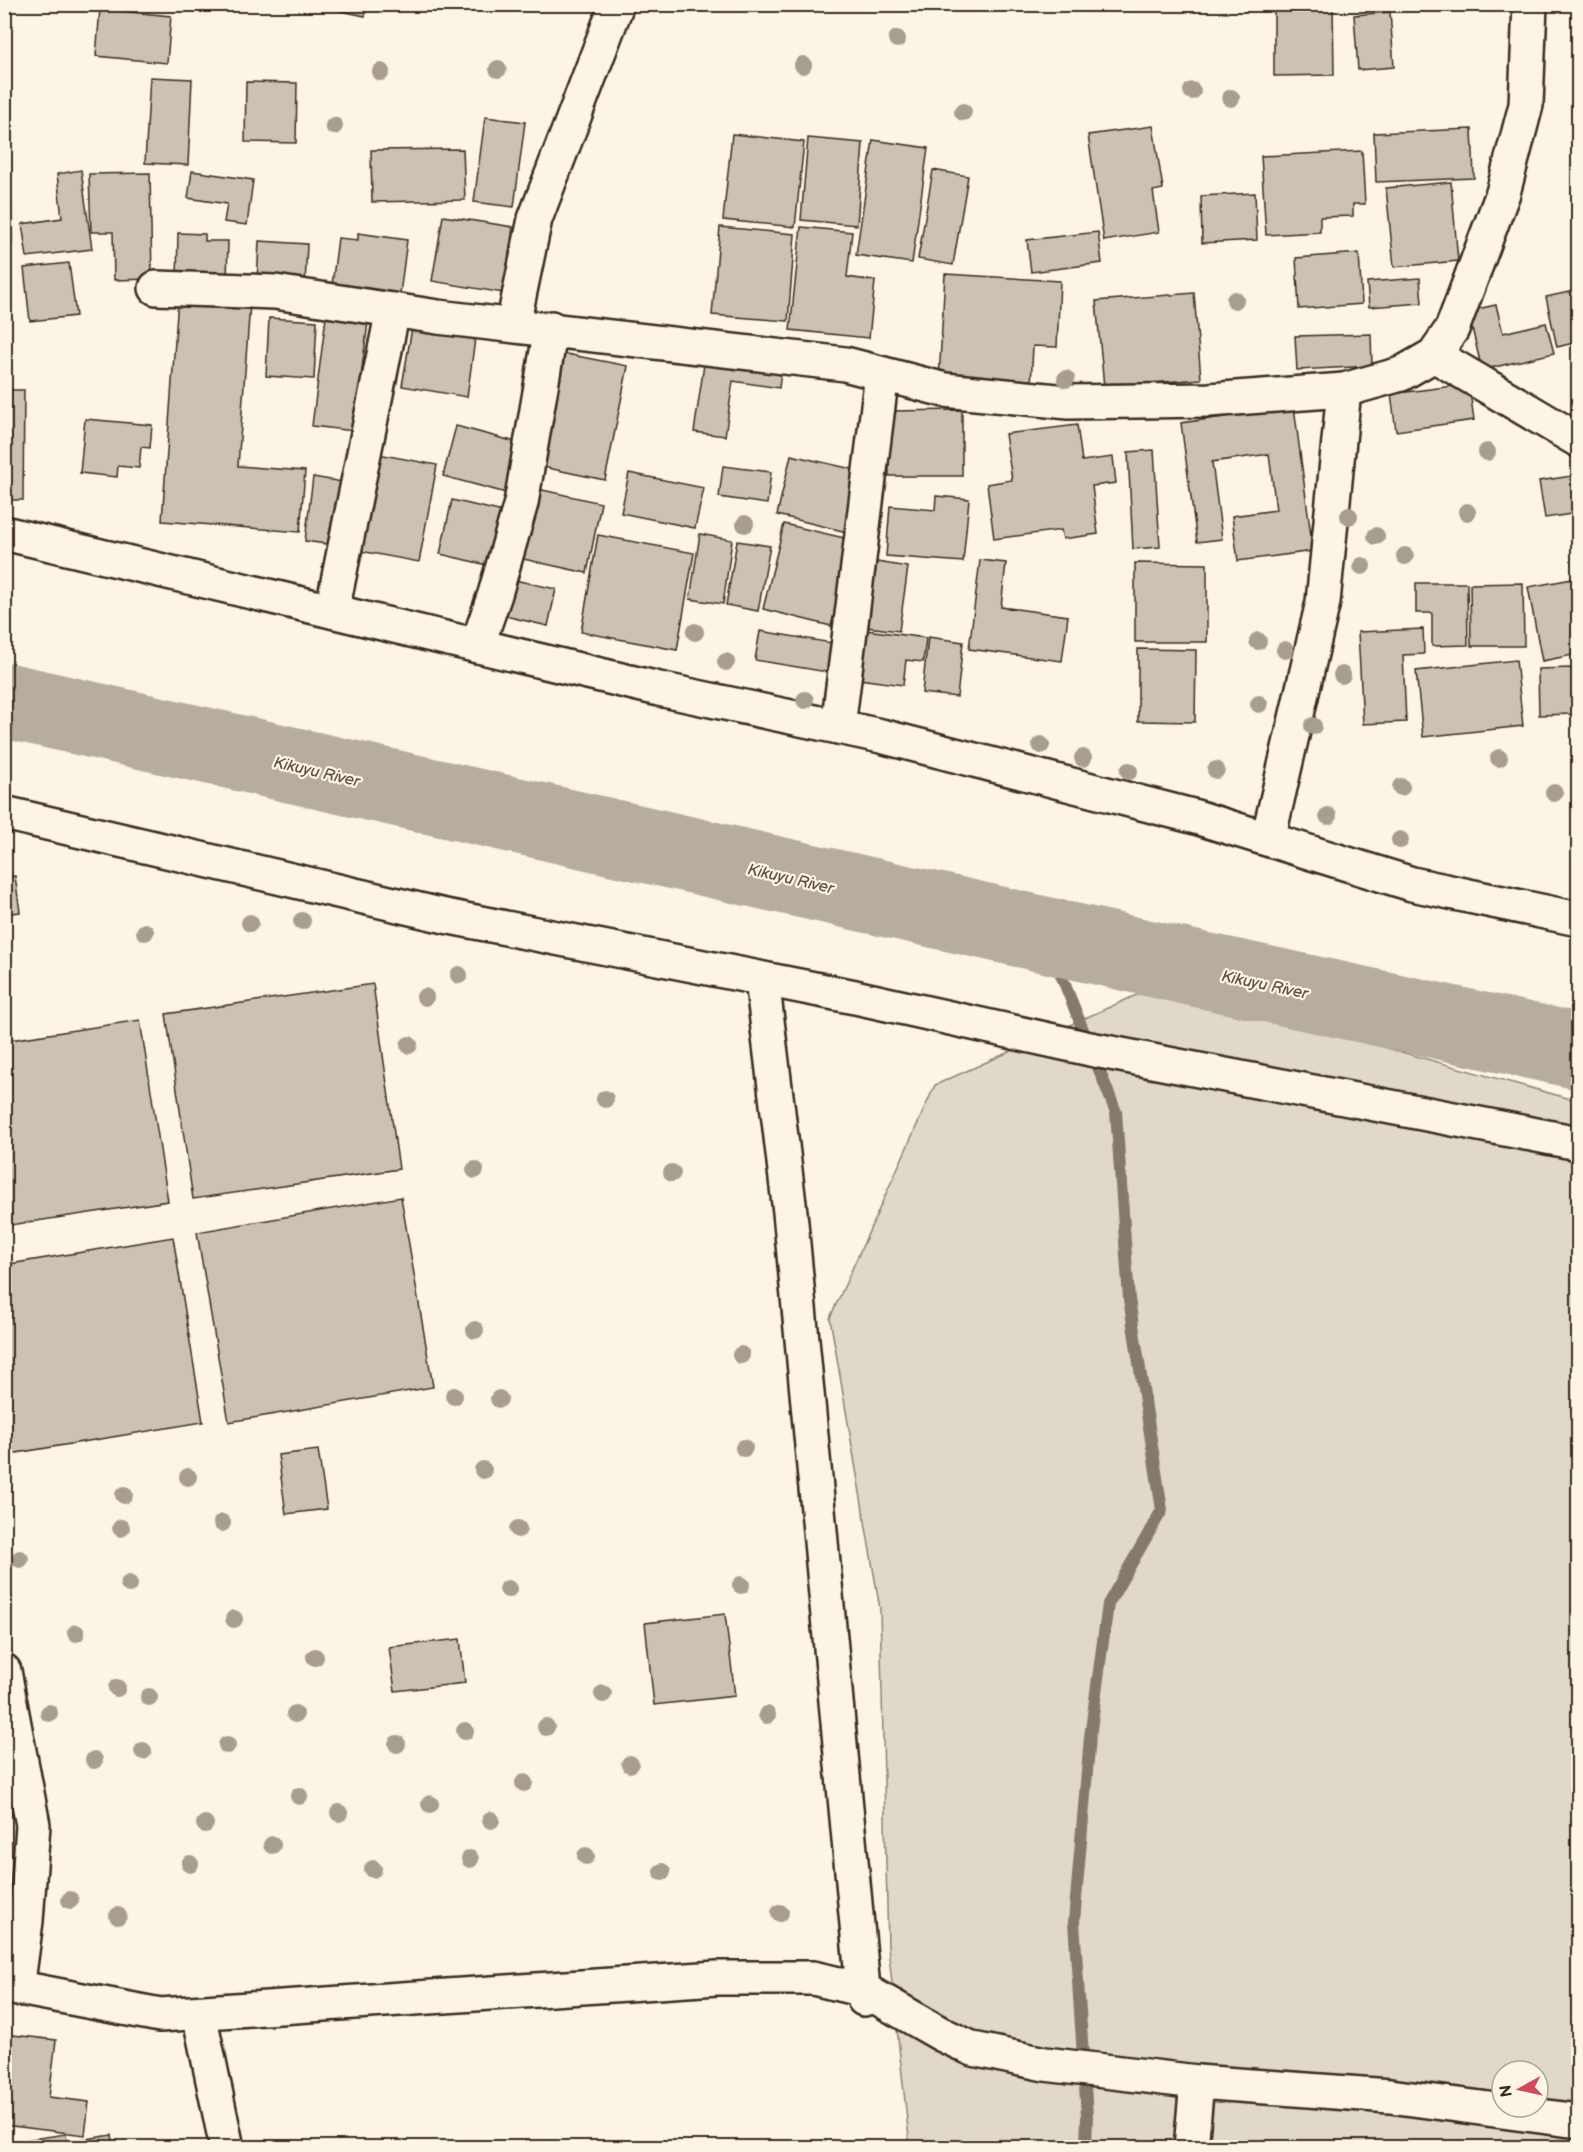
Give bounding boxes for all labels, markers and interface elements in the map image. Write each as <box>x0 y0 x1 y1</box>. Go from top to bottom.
water label: Kikuyu River <box>272 753 363 792</box>
water label: Kikuyu River <box>746 860 837 899</box>
water label: Kikuyu River <box>1220 967 1311 1004</box>
north arrow <box>1490 2059 1550 2119</box>
text: N <box>1496 2084 1517 2098</box>

